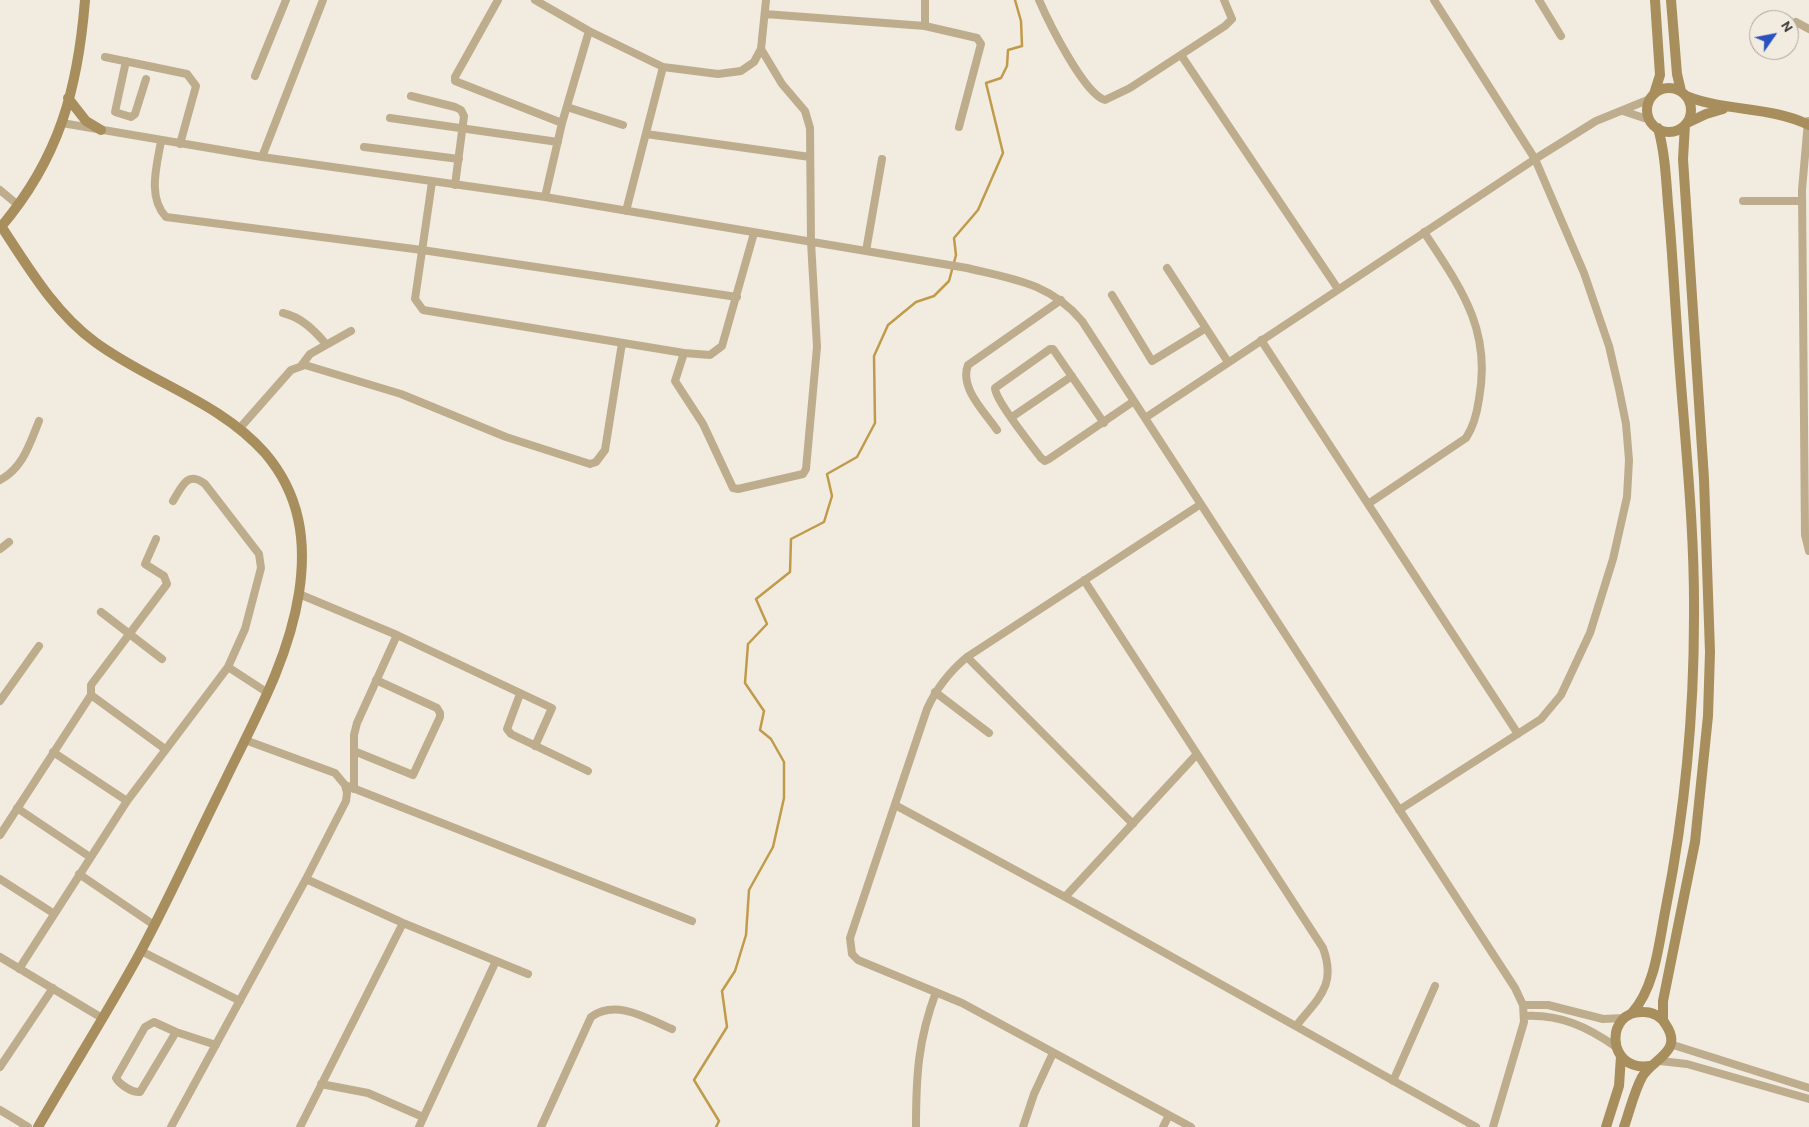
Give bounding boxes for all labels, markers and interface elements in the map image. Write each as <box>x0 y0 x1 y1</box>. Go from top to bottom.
north arrow <box>1749 10 1799 60</box>
text: N <box>1776 18 1796 36</box>

